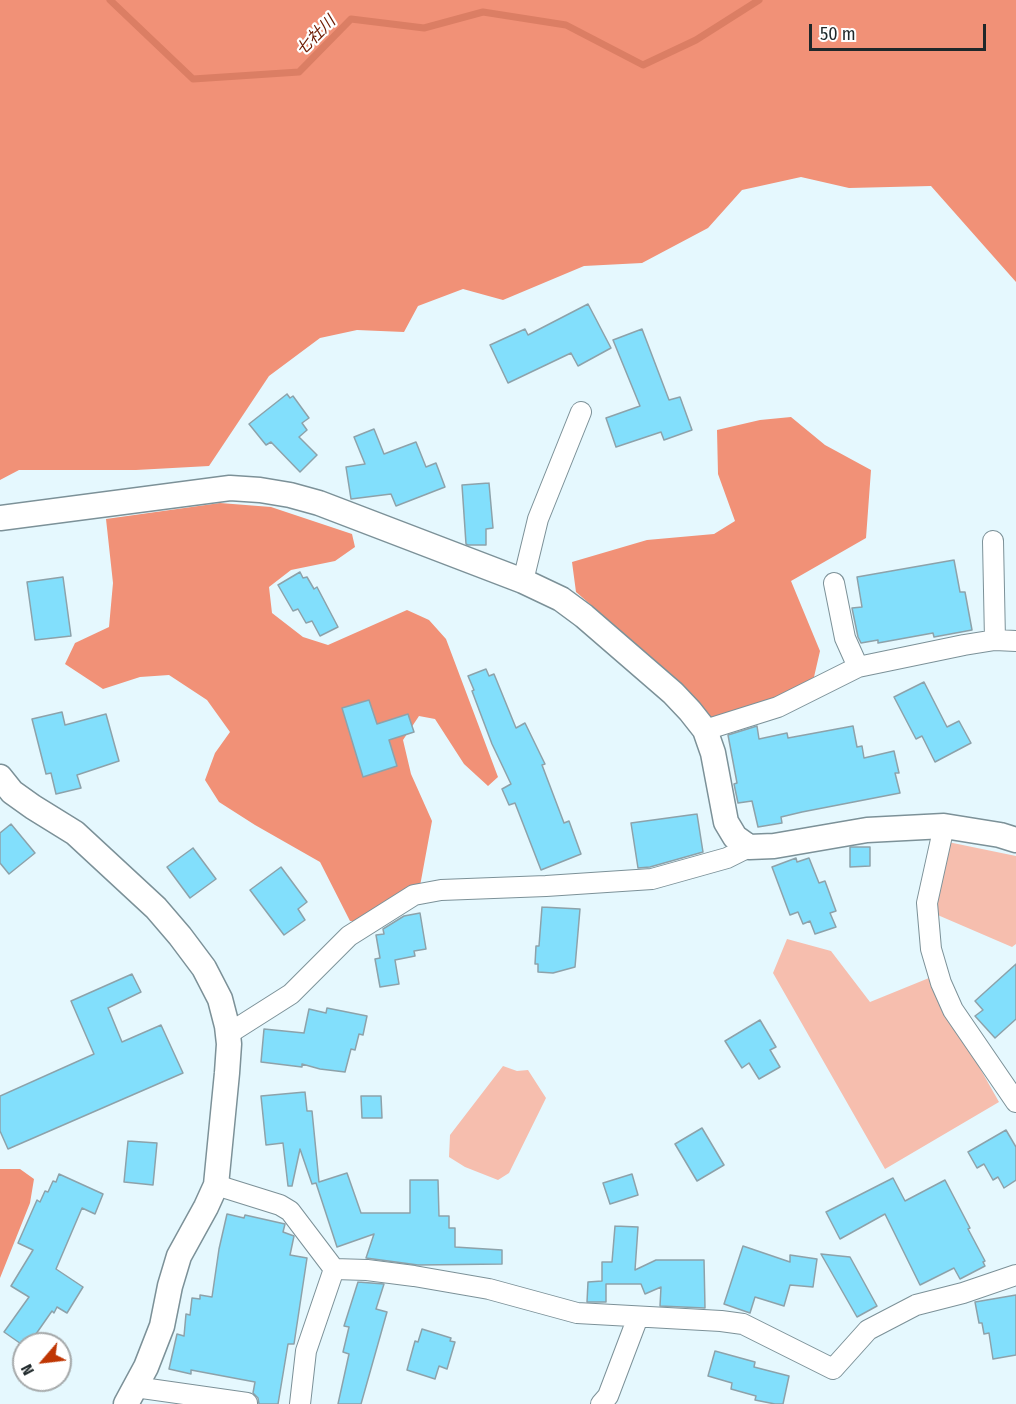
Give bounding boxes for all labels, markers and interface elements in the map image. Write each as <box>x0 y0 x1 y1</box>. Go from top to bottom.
water label: 七社川 <box>292 12 340 60</box>
scale bar <box>812 12 989 50</box>
text: 50 m <box>820 23 856 45</box>
north arrow <box>12 1332 72 1392</box>
text: N <box>17 1361 38 1378</box>

